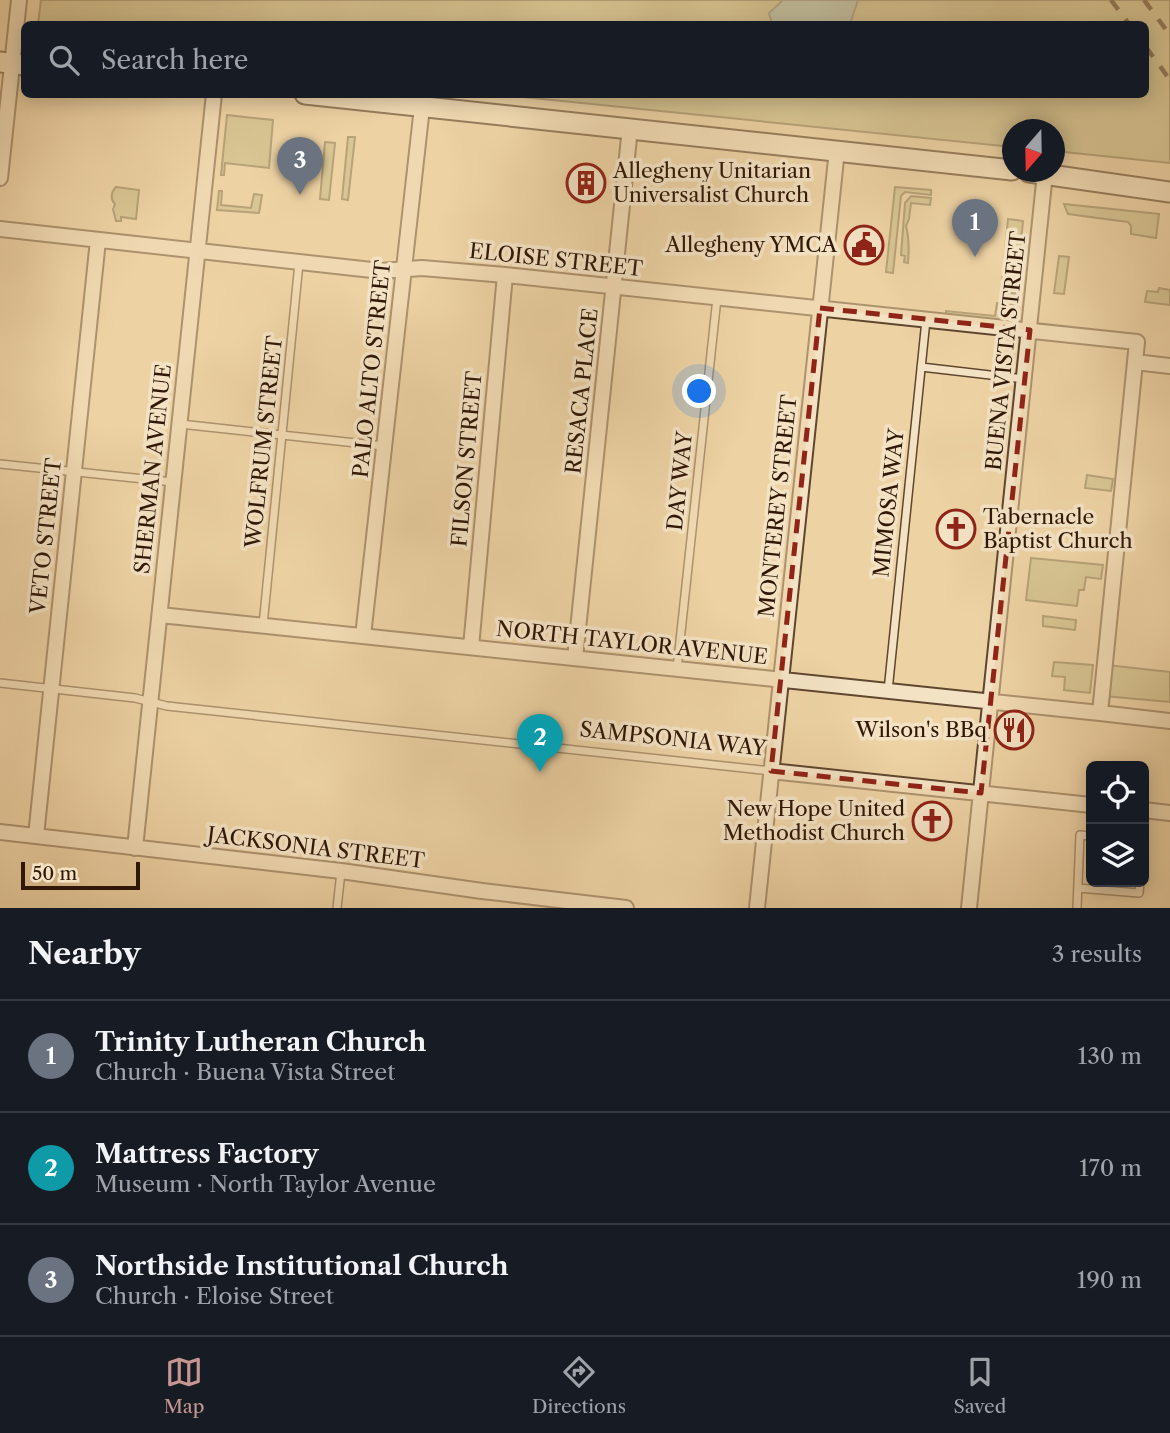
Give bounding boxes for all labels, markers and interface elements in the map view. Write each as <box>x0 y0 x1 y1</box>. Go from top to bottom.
search box <box>21 21 1149 98</box>
icon: search <box>45 41 83 79</box>
text: Search here <box>101 44 248 76</box>
north arrow <box>1002 119 1065 182</box>
pin: 3 <box>277 137 323 195</box>
place label: Allegheny Unitarian Universalist Church <box>612 158 811 207</box>
building icon: Allegheny Unitarian Universalist Church <box>565 162 607 204</box>
pin: 1 <box>952 199 998 257</box>
public building icon: Allegheny YMCA <box>843 224 885 266</box>
street label: BUENA VISTA STREET <box>980 230 1031 472</box>
place label: Allegheny YMCA <box>664 232 837 257</box>
street label: ELOISE STREET <box>468 238 644 281</box>
street label: PALO ALTO STREET <box>348 259 395 479</box>
street label: RESACA PLACE <box>560 307 603 475</box>
street label: WOLFRUM STREET <box>240 334 287 550</box>
street label: SHERMAN AVENUE <box>129 363 176 575</box>
street label: FILSON STREET <box>446 370 487 548</box>
your location <box>682 374 716 408</box>
street label: MONTEREY STREET <box>753 393 802 618</box>
street label: MIMOSA WAY <box>868 426 909 579</box>
street label: DAY WAY <box>662 429 697 532</box>
street label: VETO STREET <box>25 456 66 616</box>
place label: Tabernacle Baptist Church <box>983 504 1133 553</box>
church icon: Tabernacle Baptist Church <box>935 508 977 550</box>
street label: NORTH TAYLOR AVENUE <box>495 616 769 669</box>
restaurant icon: Wilson's BBq <box>993 709 1035 751</box>
pin: 2 <box>517 714 563 772</box>
street label: SAMPSONIA WAY <box>578 716 769 761</box>
place label: Wilson's BBq <box>854 717 987 742</box>
map controls <box>1086 761 1149 887</box>
button: locate <box>1086 761 1149 824</box>
place label: New Hope United Methodist Church <box>723 796 905 845</box>
church icon: New Hope United Methodist Church <box>911 800 953 842</box>
street label: JACKSONIA STREET <box>203 821 426 873</box>
button: layers <box>1086 824 1149 887</box>
scale bar <box>21 859 140 891</box>
text: 50 m <box>32 862 77 885</box>
text: Nearby <box>28 935 141 972</box>
text: 3 results <box>1052 940 1142 968</box>
text: Trinity Lutheran Church <box>95 1026 426 1058</box>
text: 1 <box>46 1042 56 1070</box>
text: 130 m <box>1078 1042 1142 1070</box>
text: Church · Buena Vista Street <box>95 1058 395 1086</box>
text: Mattress Factory <box>95 1138 319 1170</box>
text: 2 <box>44 1154 58 1182</box>
text: 170 m <box>1079 1154 1142 1182</box>
text: Museum · North Taylor Avenue <box>95 1170 436 1198</box>
text: Northside Institutional Church <box>95 1250 509 1282</box>
text: 3 <box>45 1266 58 1294</box>
text: 190 m <box>1077 1266 1142 1294</box>
text: Church · Eloise Street <box>95 1282 334 1310</box>
tab: Map <box>164 1353 205 1418</box>
tab: Directions <box>532 1353 626 1418</box>
tab: Saved <box>953 1353 1006 1418</box>

